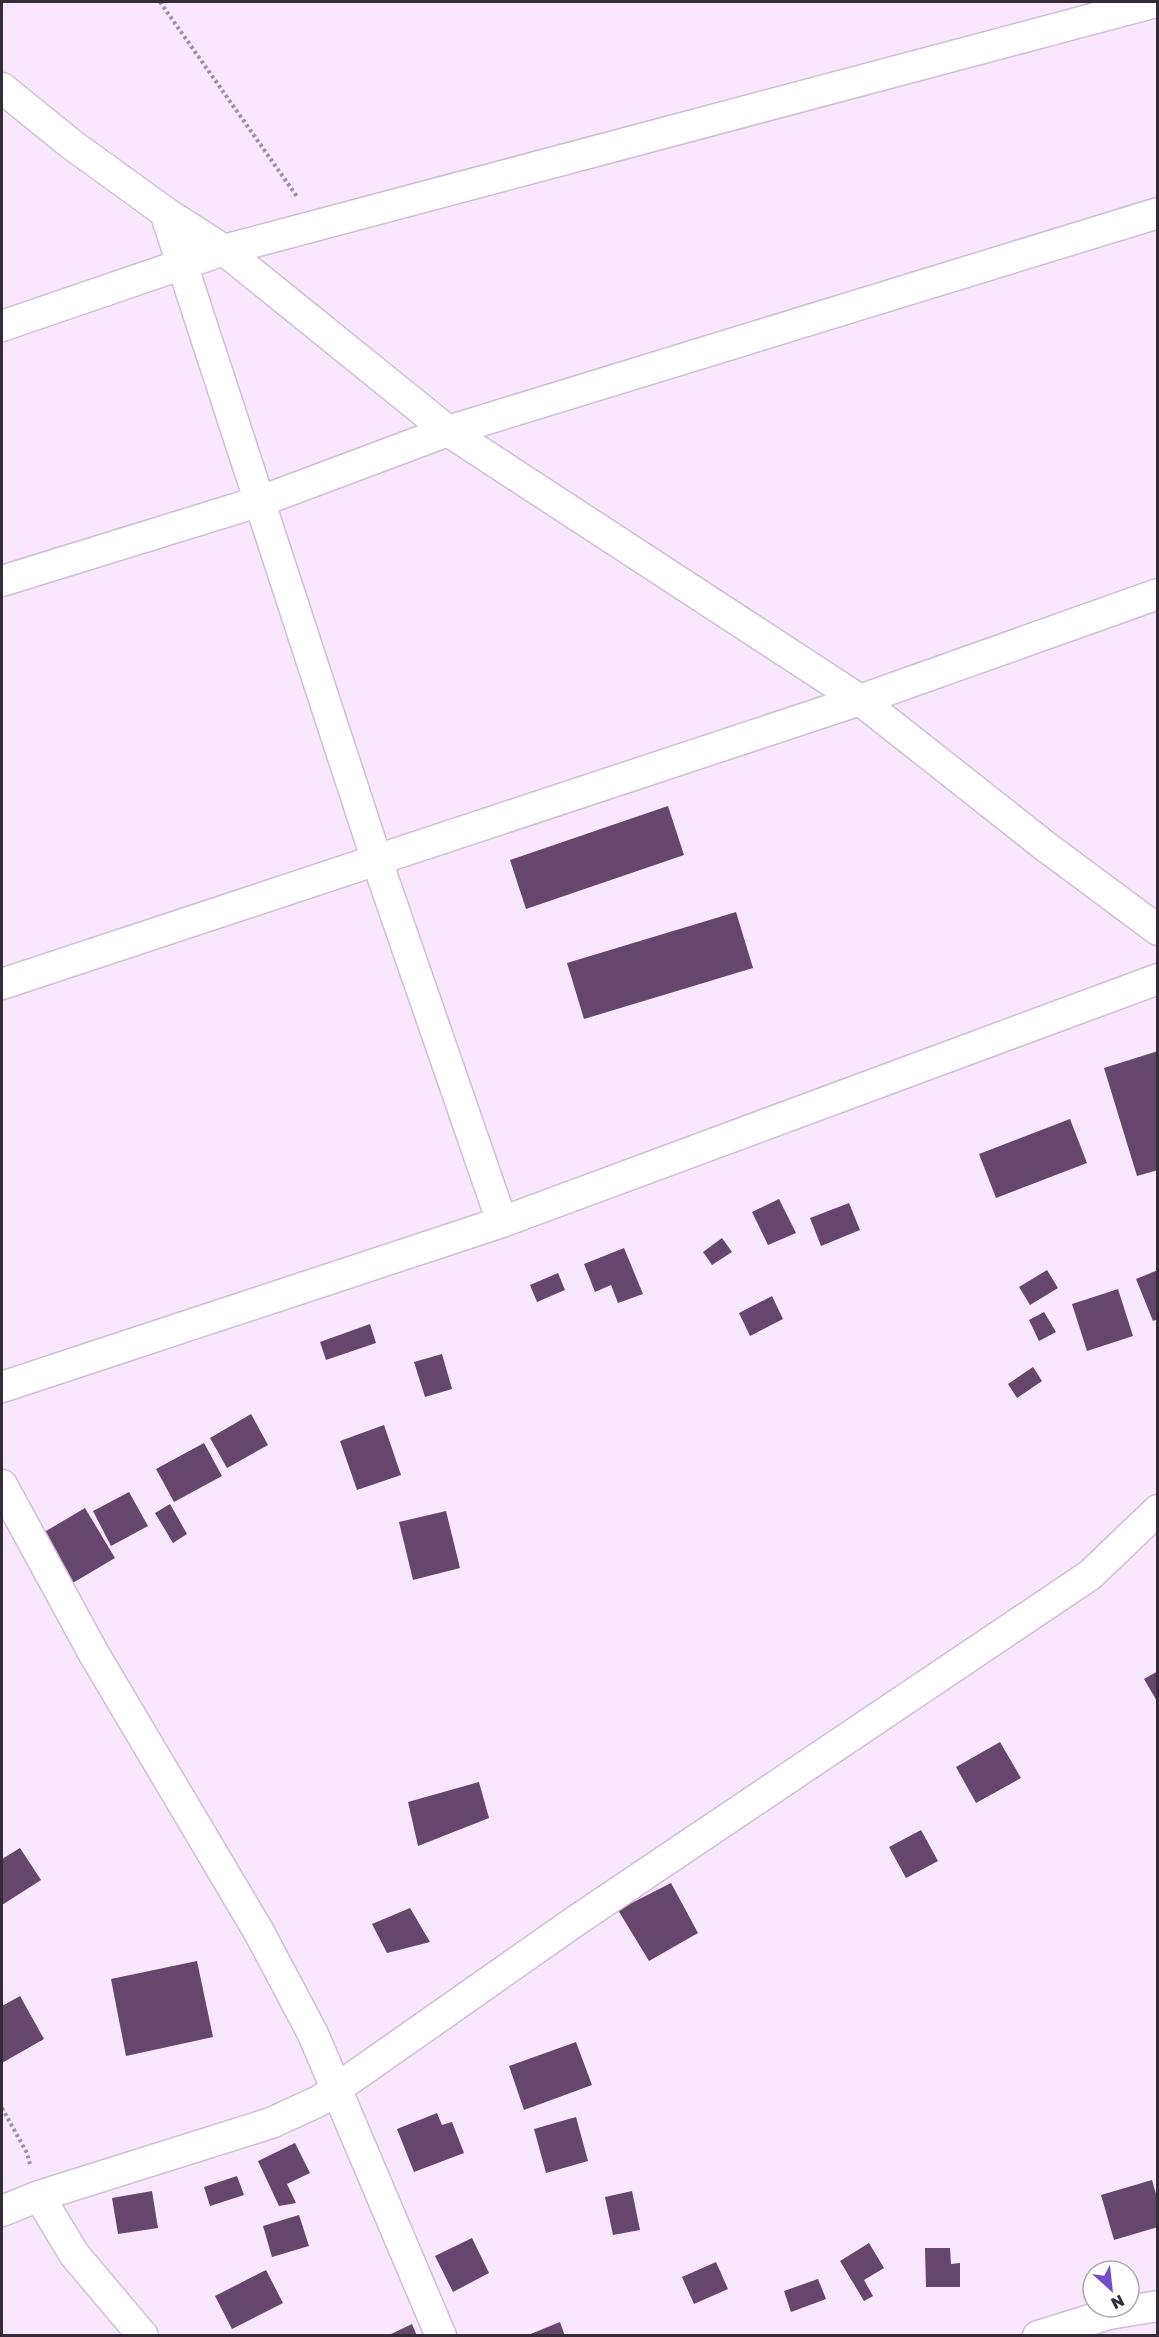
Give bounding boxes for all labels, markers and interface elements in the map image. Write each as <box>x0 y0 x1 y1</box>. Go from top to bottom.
north arrow <box>1081 2259 1141 2319</box>
text: N <box>1108 2291 1128 2314</box>

